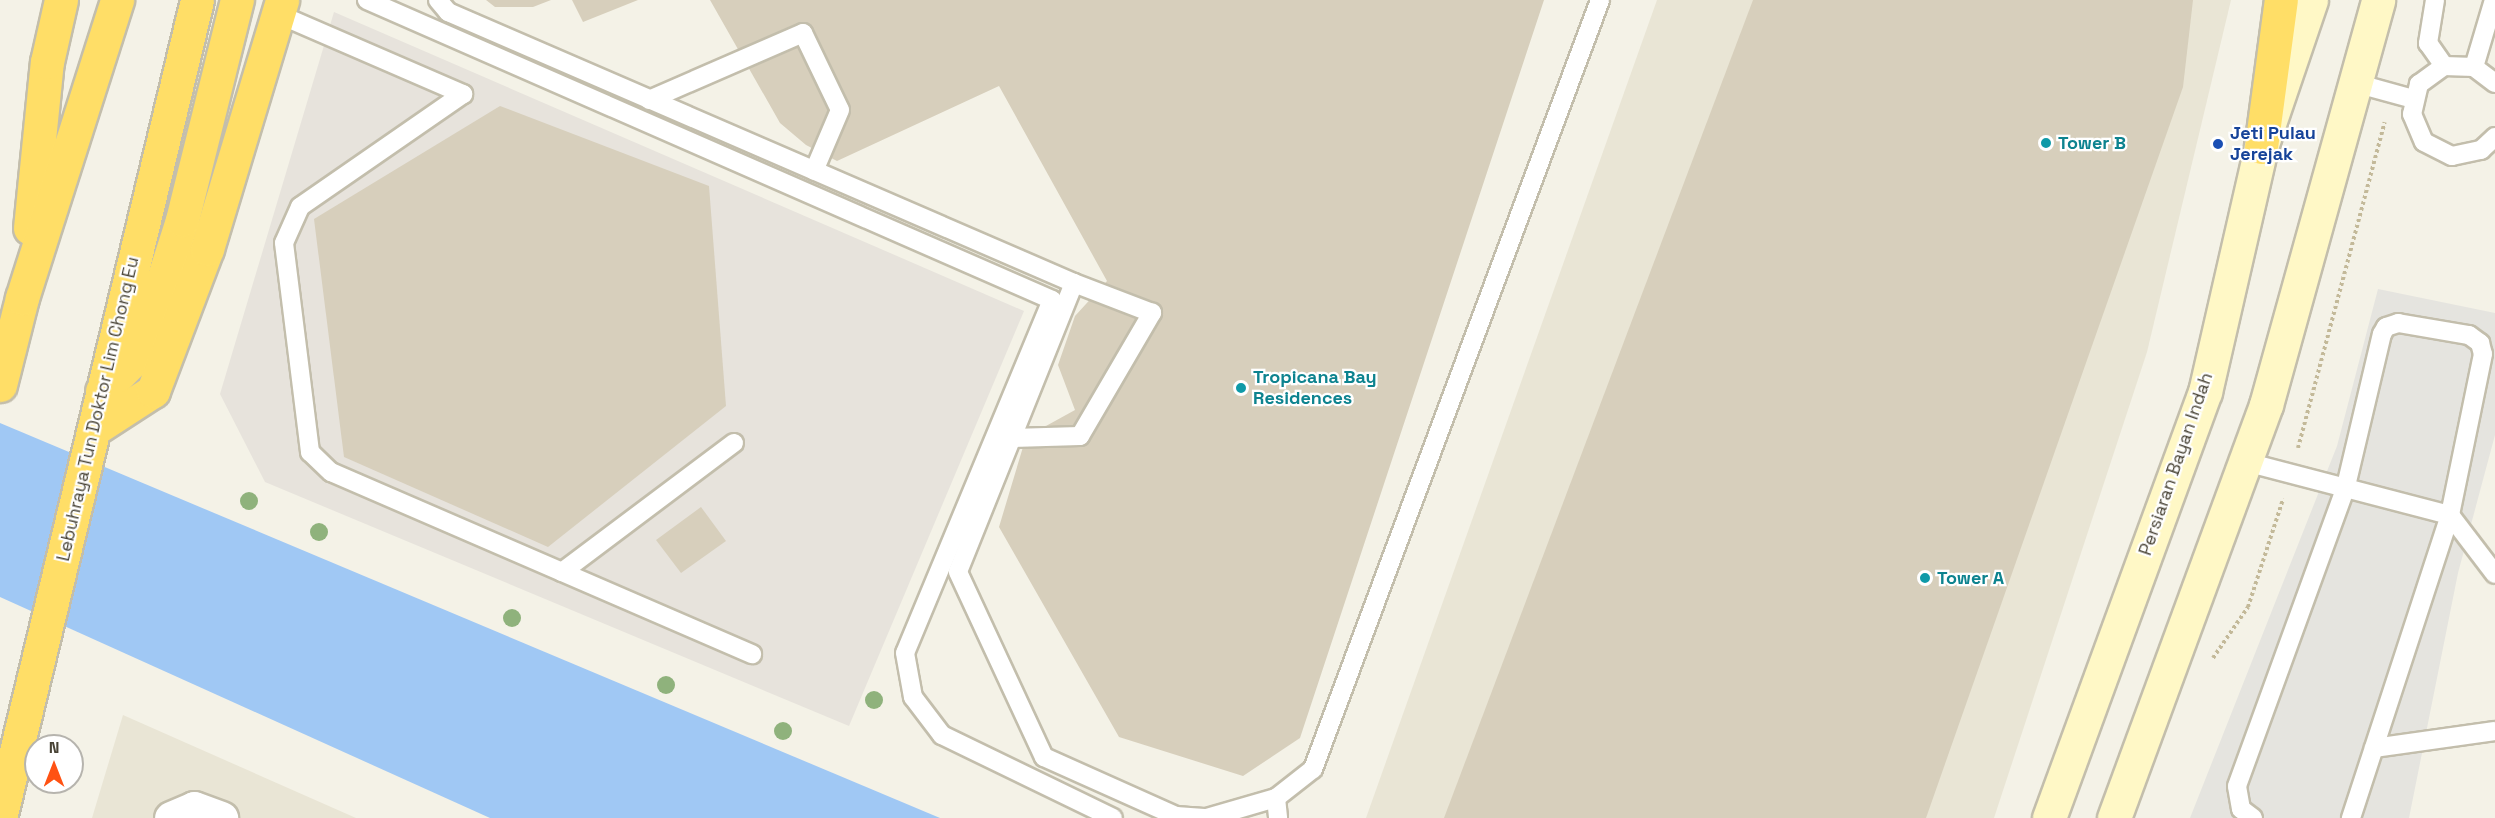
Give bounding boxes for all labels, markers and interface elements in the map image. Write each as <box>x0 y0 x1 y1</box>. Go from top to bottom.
place label: Jeti Pulau Jerejak <box>2230 123 2316 166</box>
place label: Tower B <box>2058 132 2126 154</box>
marker: Tower B <box>2039 136 2053 150</box>
marker: Jeti Pulau Jerejak <box>2211 137 2225 151</box>
street label: Lebuhraya Tun Doktor Lim Chong Eu <box>52 254 144 564</box>
place label: Tropicana Bay Residences <box>1253 367 1377 410</box>
street label: Persiaran Bayan Indah <box>2135 370 2217 558</box>
marker: Tropicana Bay Residences <box>1234 381 1248 395</box>
place label: Tower A <box>1937 567 2004 589</box>
marker: Tower A <box>1918 571 1932 585</box>
north arrow <box>24 734 84 794</box>
text: N <box>49 737 59 758</box>

